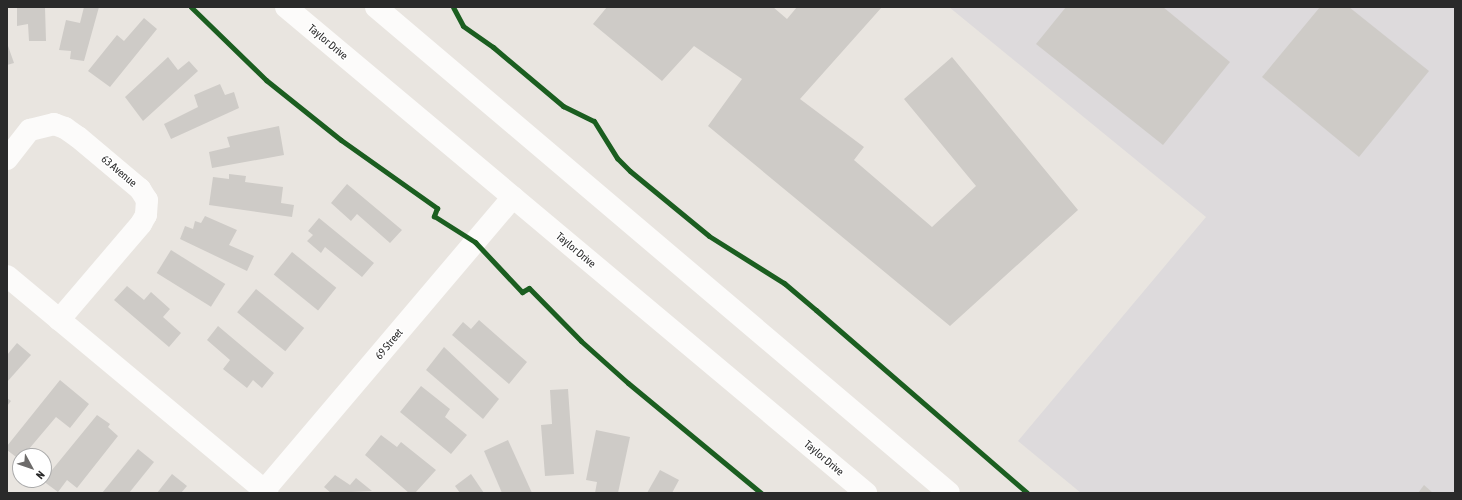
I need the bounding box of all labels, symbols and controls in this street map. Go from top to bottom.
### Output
street label: Taylor Drive [305,22,351,62]
street label: 63 Avenue [99,152,139,190]
street label: Taylor Drive [553,230,599,270]
street label: 69 Street [372,326,406,362]
street label: Taylor Drive [801,438,847,478]
north arrow [12,448,52,488]
text: N [34,469,47,481]

